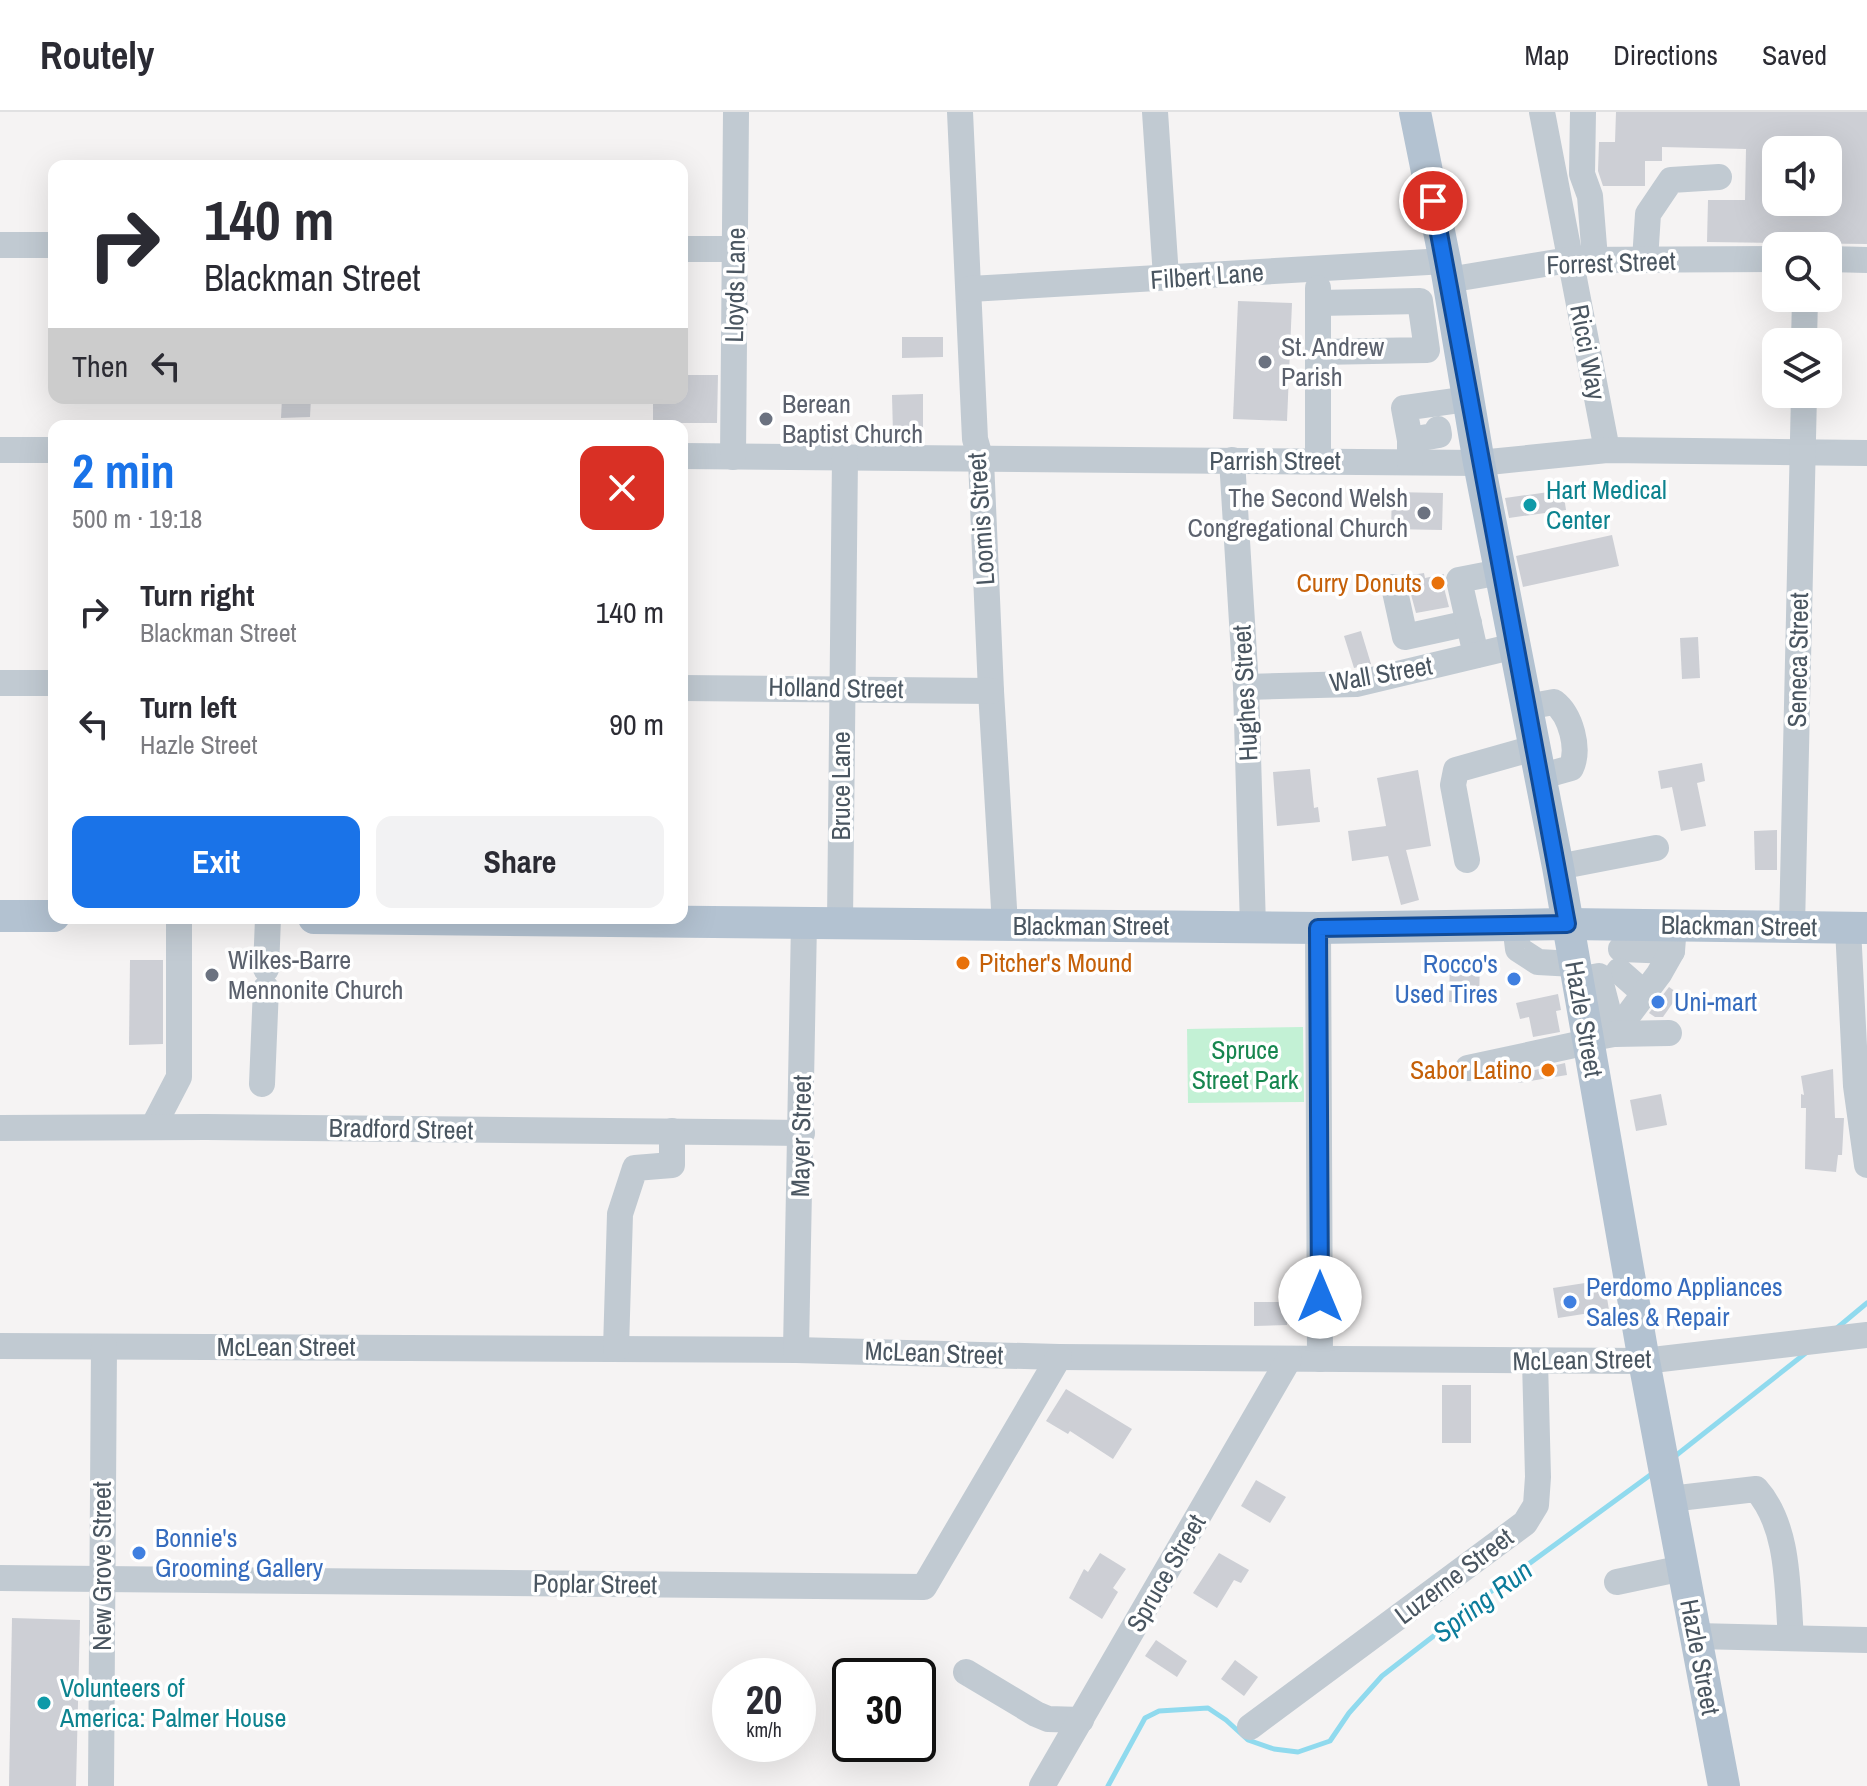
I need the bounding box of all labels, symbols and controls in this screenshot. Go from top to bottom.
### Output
text: Routely [40,30,154,81]
text: Map [1525,36,1569,74]
text: Directions [1613,36,1718,74]
text: Saved [1762,36,1827,74]
map controls [1762,136,1842,408]
button: sound [1762,136,1842,216]
pin [1399,167,1467,235]
icon: arrive [1411,179,1455,223]
text: 140 m [204,182,334,257]
icon: right [72,192,176,296]
street label: Lloyds Lane [716,227,753,343]
button: search [1762,232,1842,312]
street label: Forrest Street [1546,243,1676,282]
text: Blackman Street [204,254,421,302]
street label: Filbert Lane [1149,254,1265,297]
street label: Ricci Way [1562,301,1615,403]
button: layers [1762,328,1842,408]
place label: St. Andrew Parish [1281,329,1385,394]
icon: left [144,344,188,388]
text: Then [72,346,128,386]
marker: St. Andrew Parish [1256,353,1274,371]
place label: Berean Baptist Church [782,386,923,451]
marker: Berean Baptist Church [757,410,775,428]
text: 2 min [72,438,175,503]
street label: Parrish Street [1209,443,1341,478]
button: close [580,446,664,530]
street label: Loomis Street [958,452,1003,586]
place label: Hart Medical Center [1546,472,1667,537]
place label: The Second Welsh Congregational Church [1188,480,1408,545]
marker: Hart Medical Center [1521,496,1539,514]
text: 500 m · 19:18 [72,501,202,536]
marker: The Second Welsh Congregational Church [1415,504,1433,522]
place label: Curry Donuts [1296,565,1422,600]
marker: Curry Donuts [1429,574,1447,592]
text: Turn right [140,575,254,615]
icon: right [72,590,116,634]
text: 140 m [596,592,664,632]
street label: Seneca Street [1779,592,1816,728]
text: Blackman Street [140,615,296,650]
street label: Hughes Street [1223,624,1266,762]
street label: Wall Street [1327,647,1435,700]
street label: Holland Street [768,669,904,706]
text: Turn left [140,687,237,727]
icon: left [72,702,116,746]
text: 90 m [609,704,664,744]
text: Hazle Street [140,727,257,762]
street label: Bruce Lane [823,731,858,841]
button: Exit [72,816,360,908]
button: Share [376,816,664,908]
street label: Blackman Street [1661,907,1818,944]
street label: Blackman Street [1013,908,1169,943]
place label: Wilkes-Barre Mennonite Church [228,942,403,1007]
place label: Pitcher's Mound [979,945,1132,980]
place label: Rocco's Used Tires [1395,946,1498,1011]
marker: Pitcher's Mound [954,954,972,972]
street label: Hazle Street [1557,958,1612,1080]
marker: Wilkes-Barre Mennonite Church [203,966,221,984]
marker: Rocco's Used Tires [1505,970,1523,988]
place label: Uni-mart [1674,984,1757,1019]
marker: Uni-mart [1649,993,1667,1011]
park label: Spruce Street Park [1192,1032,1299,1097]
place label: Sabor Latino [1410,1052,1532,1087]
marker: Sabor Latino [1539,1061,1557,1079]
street label: Mayer Street [782,1075,819,1197]
street label: Bradford Street [328,1110,474,1147]
position arrow [1278,1255,1362,1339]
place label: Perdomo Appliances Sales & Repair [1586,1269,1783,1334]
marker: Perdomo Appliances Sales & Repair [1561,1293,1579,1311]
street label: McLean Street [217,1329,355,1364]
street label: McLean Street [864,1333,1004,1372]
street label: McLean Street [1512,1341,1652,1378]
street label: New Grove Street [84,1481,119,1651]
street label: Spruce Street [1118,1507,1213,1638]
street label: Luzerne Street [1387,1519,1520,1632]
place label: Bonnie's Grooming Gallery [155,1520,324,1585]
marker: Bonnie's Grooming Gallery [130,1544,148,1562]
water label: Spring Run [1424,1551,1540,1651]
street label: Poplar Street [532,1565,658,1602]
street label: Hazle Street [1672,1596,1729,1718]
speed limit sign: 30 [832,1658,936,1762]
place label: Volunteers of America: Palmer House [59,1670,286,1735]
text: 20 [746,1673,782,1726]
marker: Volunteers of America: Palmer House [35,1694,53,1712]
text: km/h [746,1716,782,1743]

